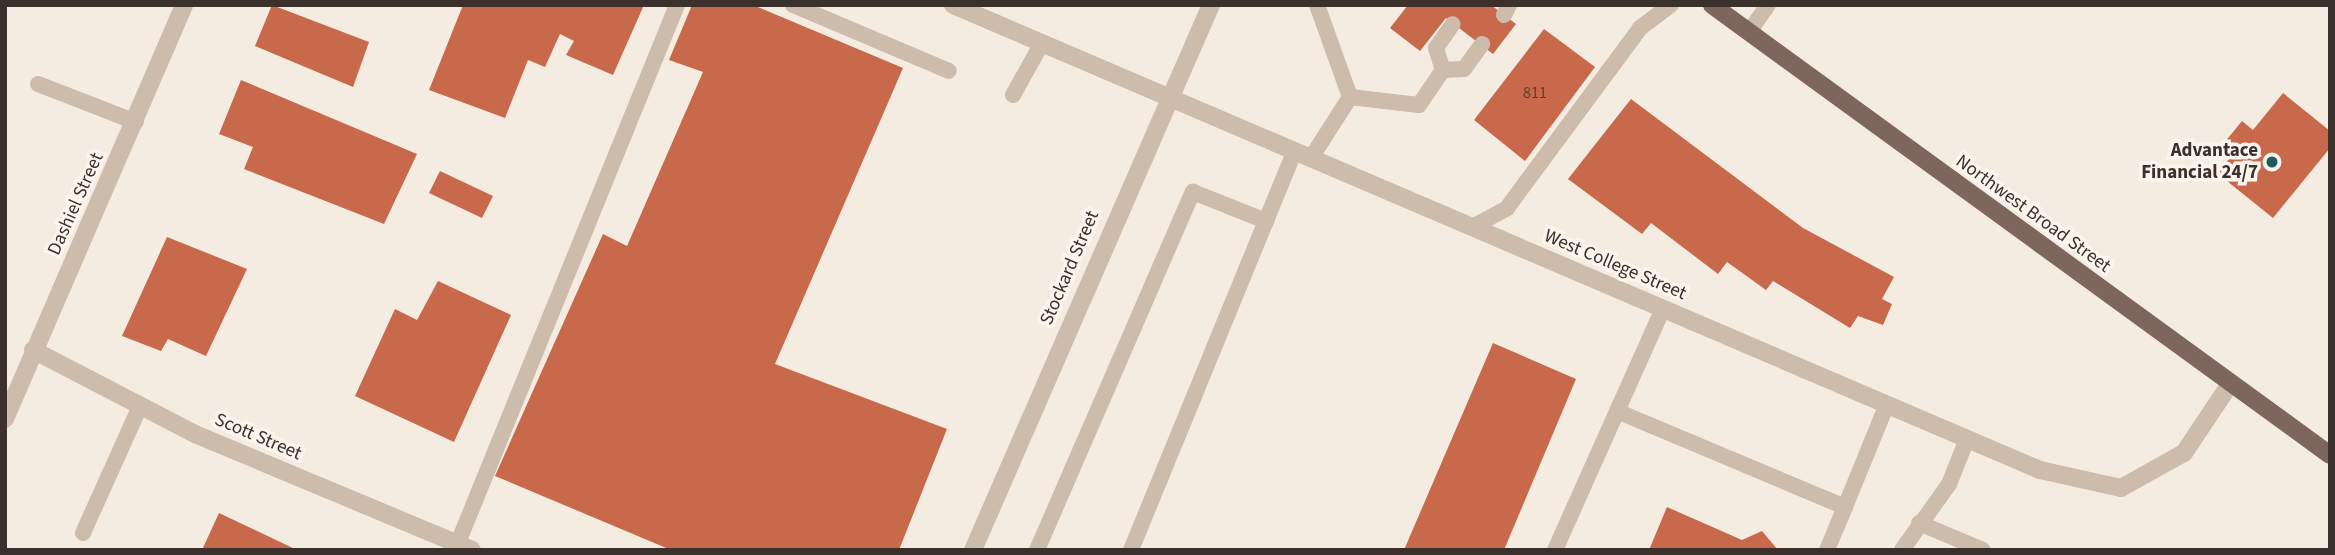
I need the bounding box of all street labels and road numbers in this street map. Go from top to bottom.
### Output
street label: Dashiel Street [43,149,109,259]
street label: Northwest Broad Street [1951,150,2115,278]
street label: Stockard Street [1036,207,1104,329]
street label: West College Street [1540,225,1690,305]
street label: Scott Street [211,408,305,466]

